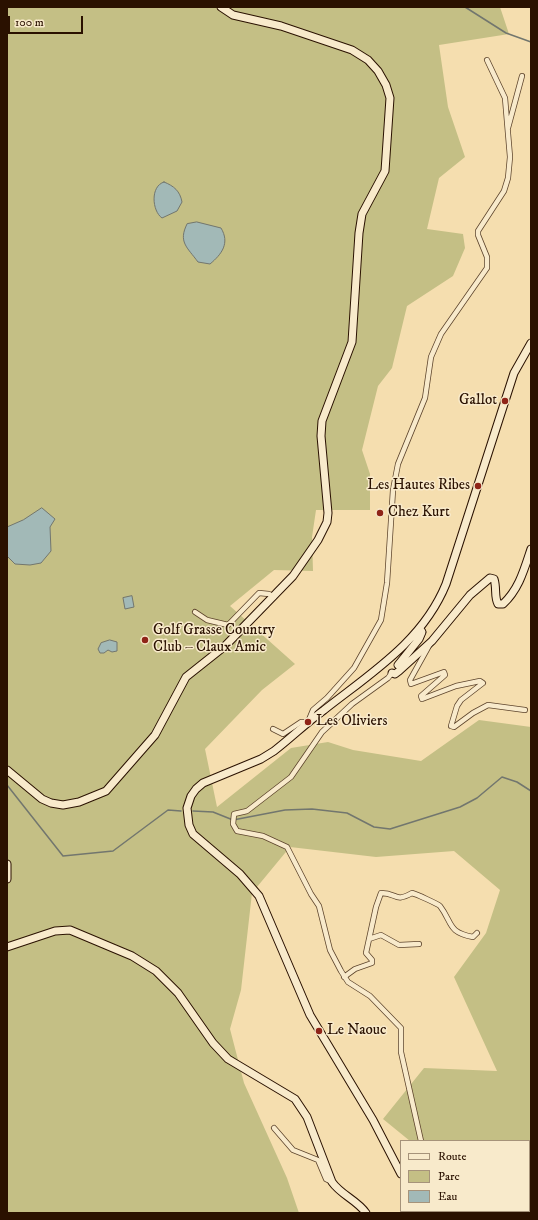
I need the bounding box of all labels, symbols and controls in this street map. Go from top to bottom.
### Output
scale bar [10,8,85,34]
text: 100 m [15,15,44,30]
place label: Gallot [459,392,497,410]
marker: Gallot [500,396,510,406]
place label: Les Hautes Ribes [367,477,470,495]
marker: Les Hautes Ribes [473,481,483,491]
place label: Chez Kurt [388,504,450,522]
marker: Chez Kurt [375,508,385,518]
place label: Golf Grasse Country Club – Claux Amic [153,622,275,657]
marker: Golf Grasse Country Club – Claux Amic [140,635,150,645]
place label: Les Oliviers [316,713,387,731]
marker: Les Oliviers [303,717,313,727]
place label: Le Naouc [327,1022,387,1040]
marker: Le Naouc [314,1026,324,1036]
legend [400,1140,530,1212]
text: Route [438,1149,466,1164]
text: Parc [438,1169,460,1184]
text: Eau [438,1189,457,1204]

